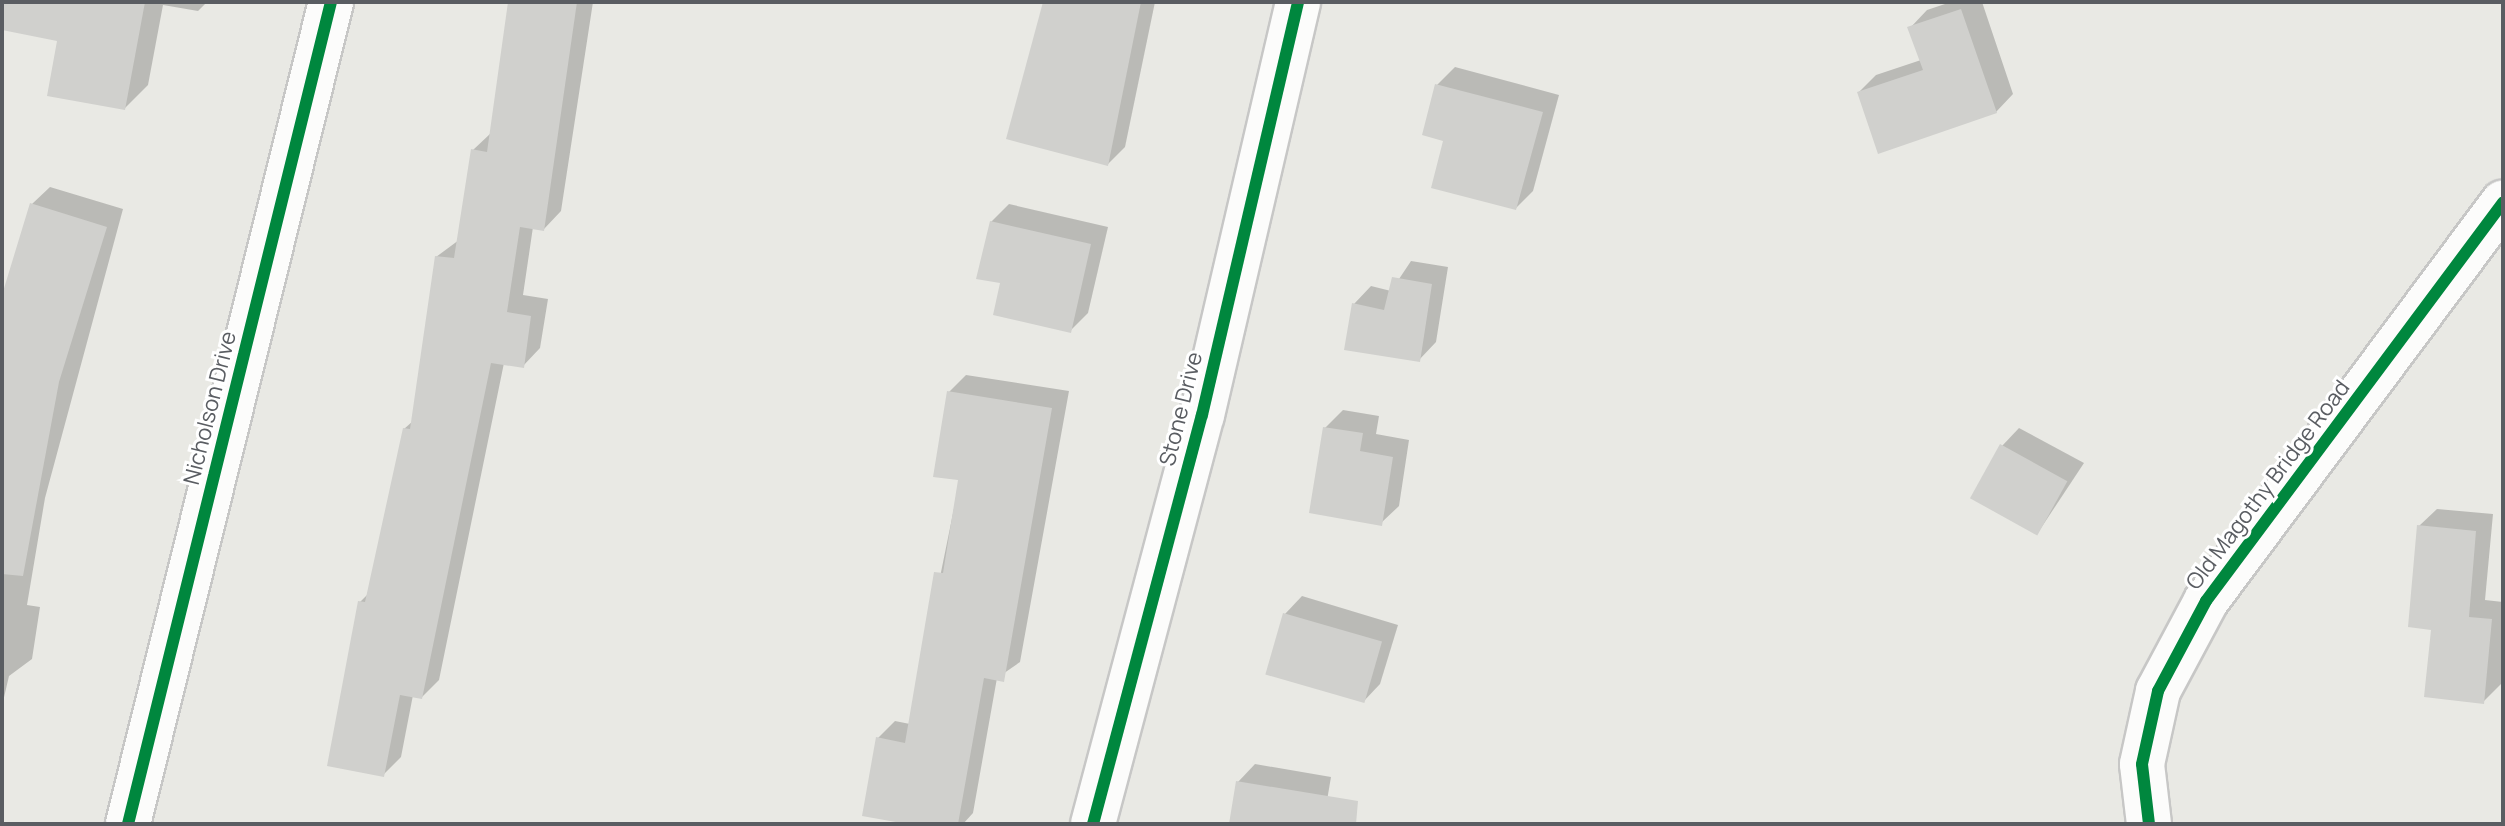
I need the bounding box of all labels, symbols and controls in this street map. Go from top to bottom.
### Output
street label: Nicholson Drive [178,329,242,487]
street label: Stone Drive [1154,349,1208,469]
street label: Old Magothy Bridge Road [2181,375,2355,595]

